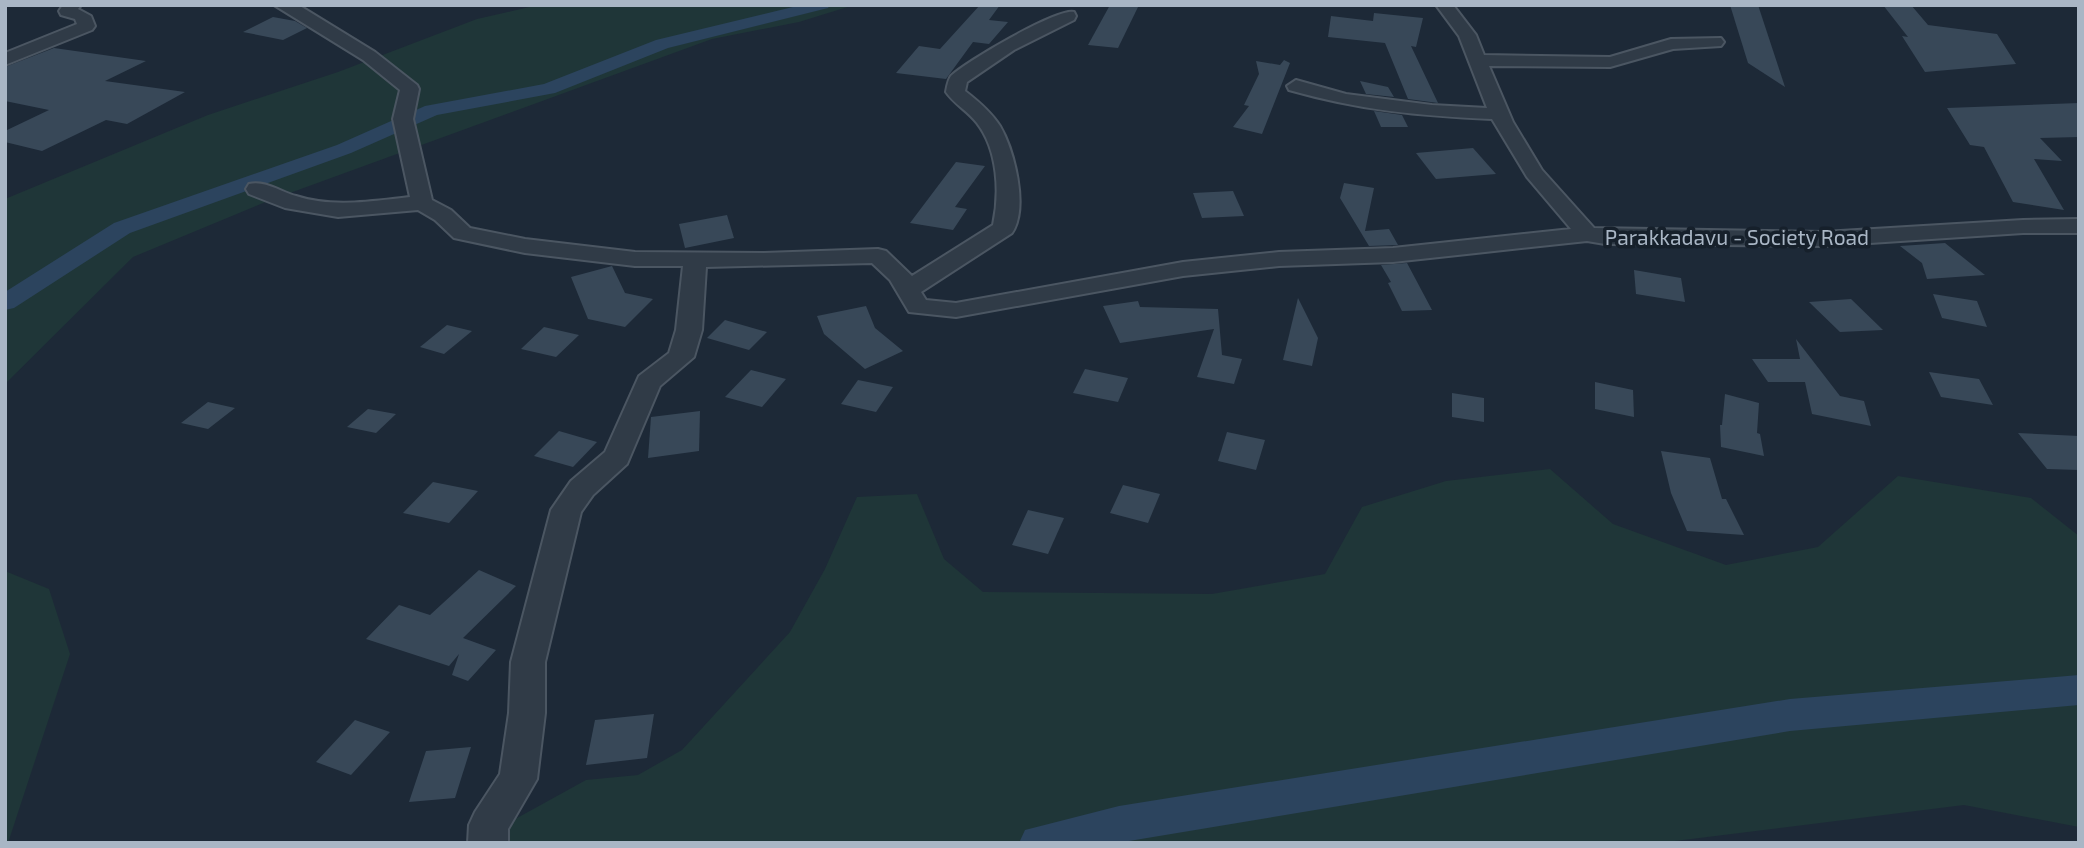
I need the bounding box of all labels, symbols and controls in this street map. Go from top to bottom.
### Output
street label: Parakkadavu - Society Road [1605,224,1869,249]

